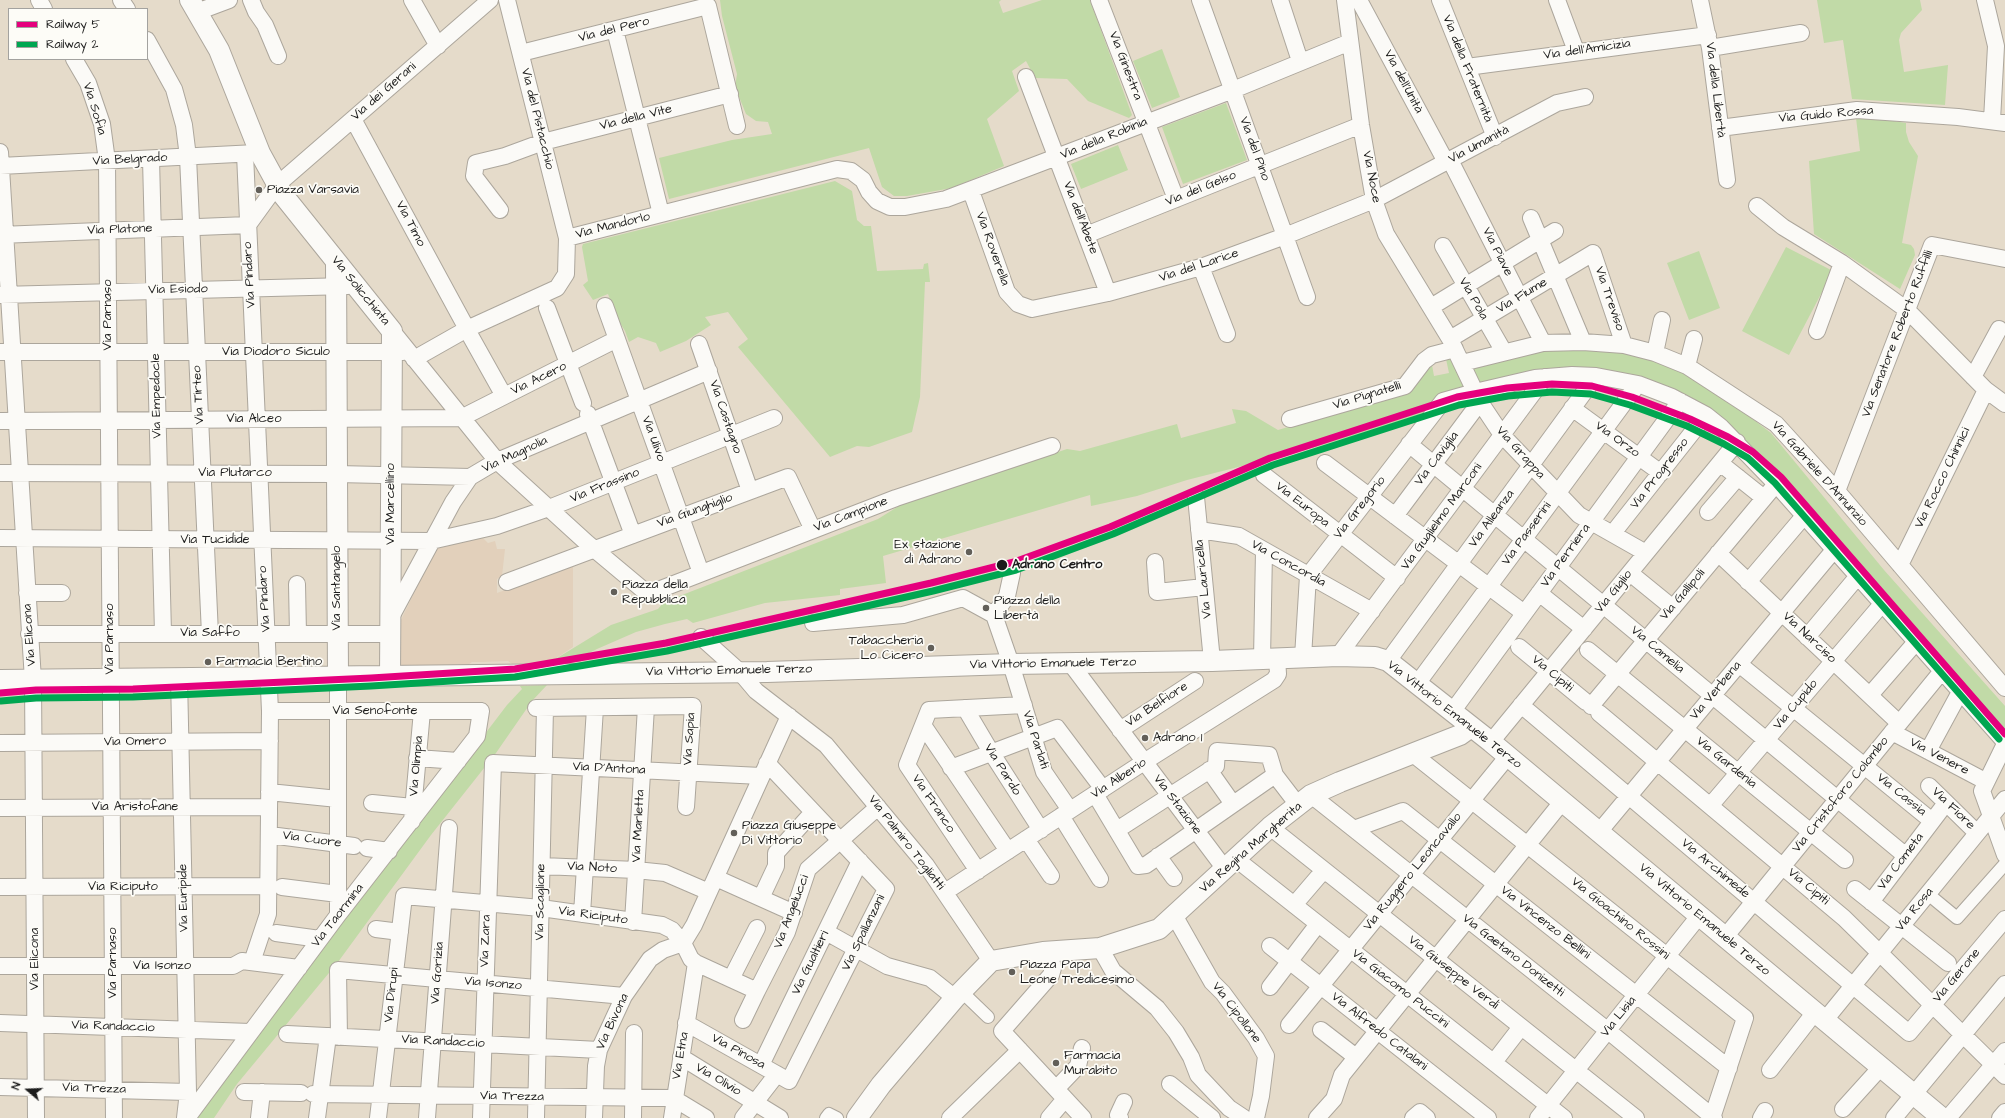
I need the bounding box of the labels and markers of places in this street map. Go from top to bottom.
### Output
place label: Piazza Varsavia [267,182,359,198]
marker: Piazza Varsavia [254,185,264,195]
place label: Ex stazione di Adrano [894,537,961,568]
marker: Ex stazione di Adrano [964,547,974,557]
place label: Adrano Centro [1012,557,1102,573]
marker: Adrano Centro [995,558,1009,572]
place label: Piazza della Repubblica [622,577,688,608]
marker: Piazza della Repubblica [609,587,619,597]
place label: Piazza della Libertà [994,593,1060,624]
marker: Piazza della Libertà [981,603,991,613]
place label: Tabaccheria Lo Cicero [849,633,923,664]
marker: Tabaccheria Lo Cicero [926,643,936,653]
place label: Farmacia Bertino [216,654,322,670]
marker: Farmacia Bertino [203,657,213,667]
place label: Adrano 1 [1153,730,1202,746]
marker: Adrano 1 [1140,733,1150,743]
place label: Piazza Giuseppe Di Vittorio [742,818,836,849]
marker: Piazza Giuseppe Di Vittorio [729,828,739,838]
place label: Piazza Papa Leone Tredicesimo [1020,957,1134,988]
marker: Piazza Papa Leone Tredicesimo [1007,967,1017,977]
place label: Farmacia Murabito [1064,1048,1120,1079]
marker: Farmacia Murabito [1051,1058,1061,1068]

